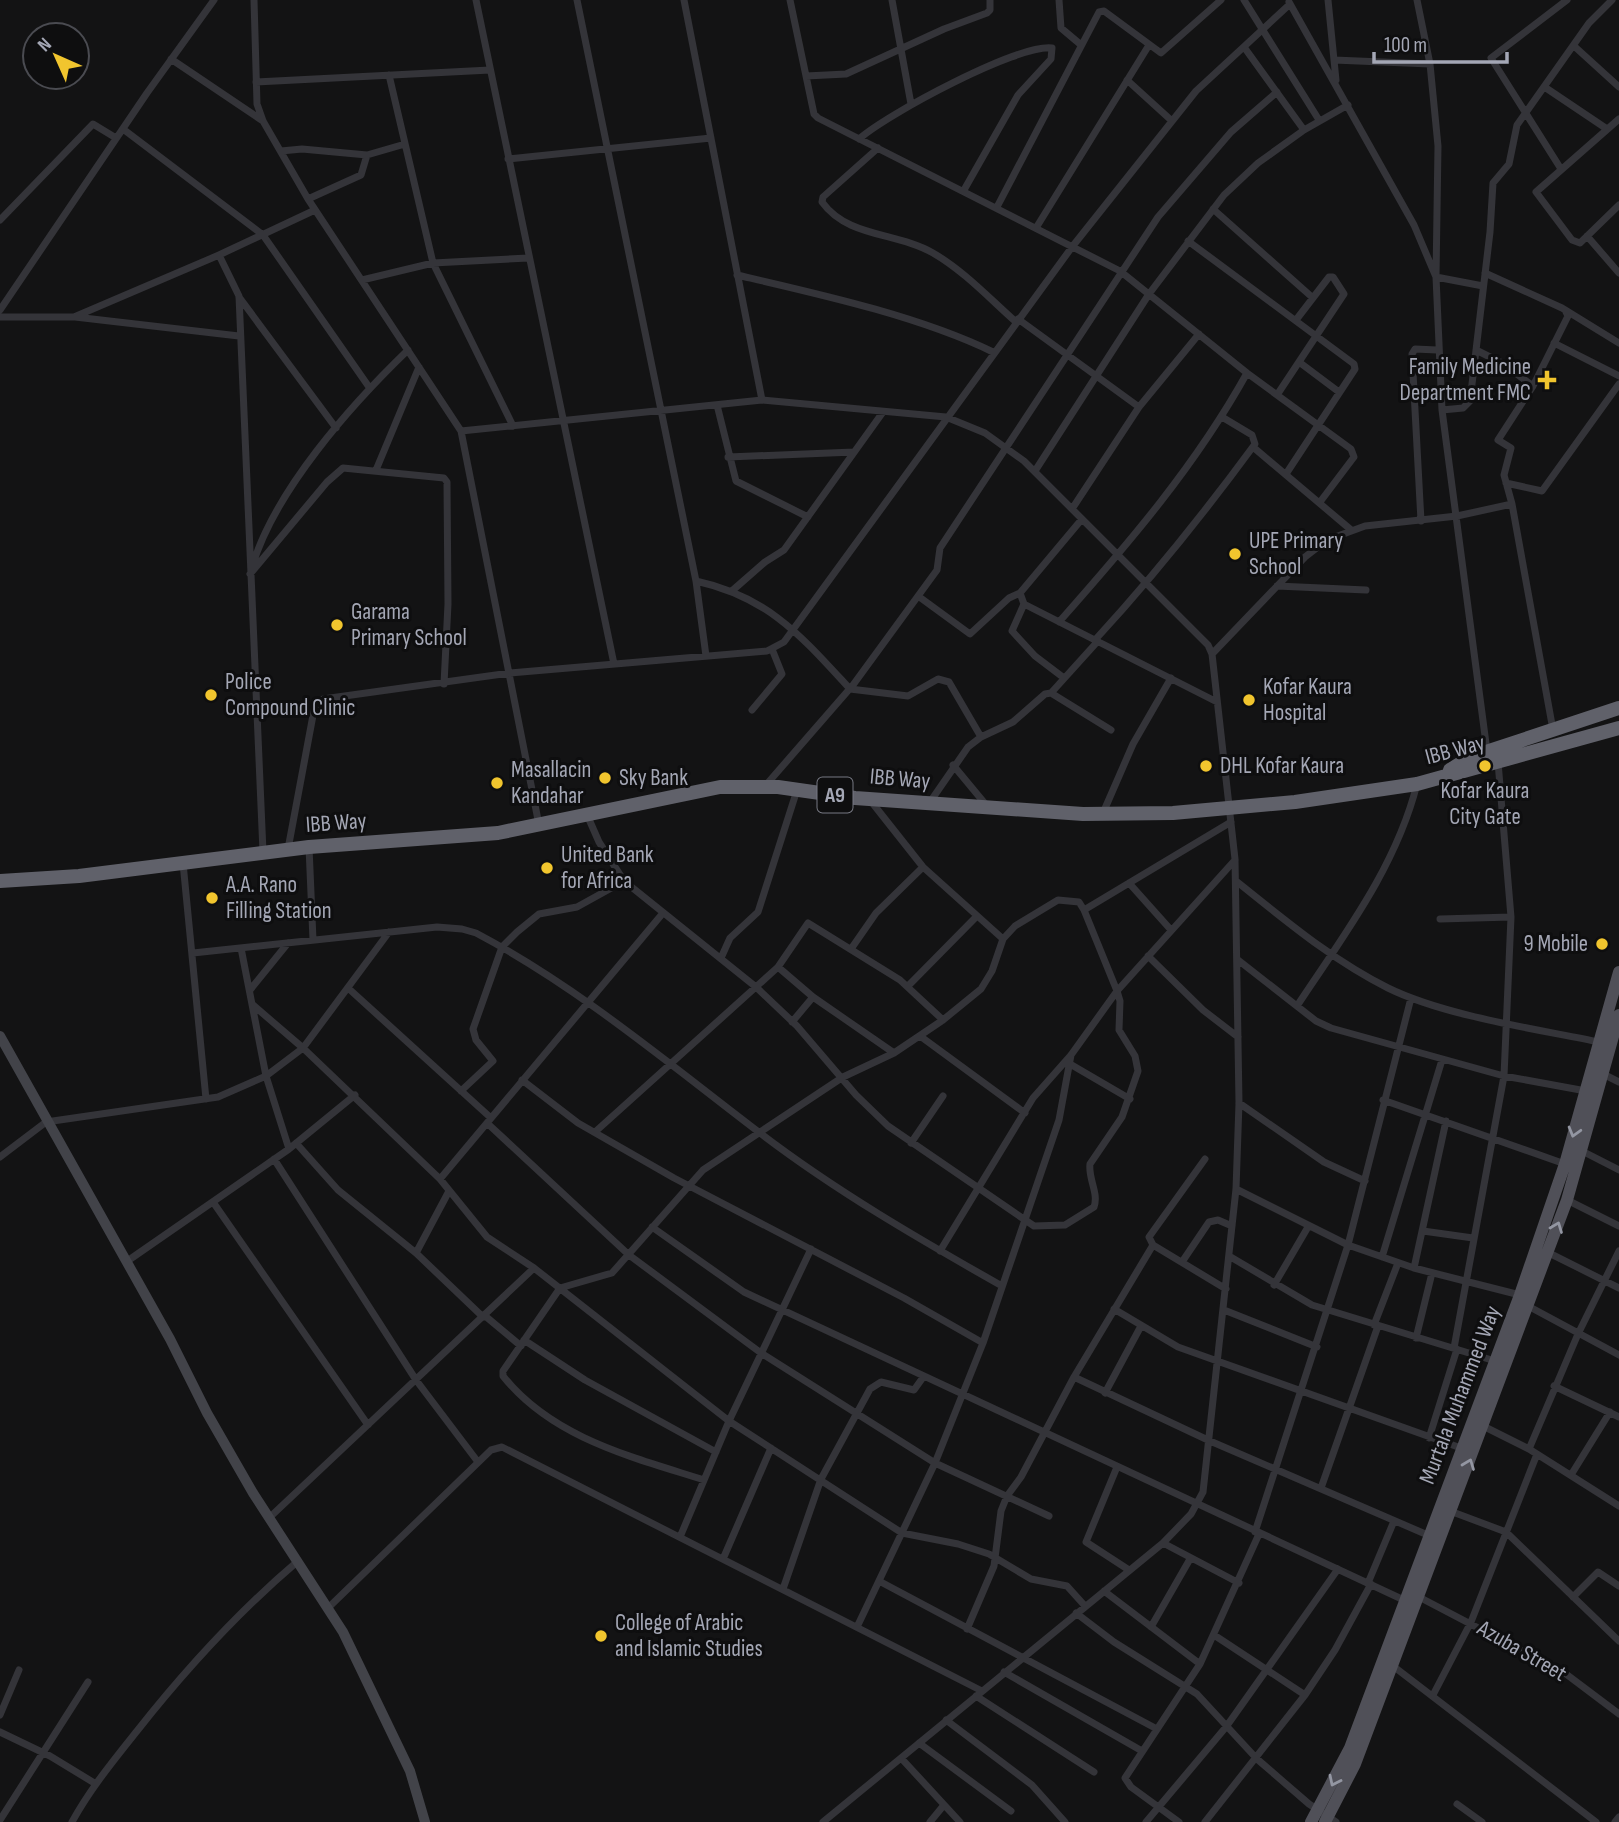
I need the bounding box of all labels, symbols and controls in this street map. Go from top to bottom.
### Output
north arrow [21,21,91,91]
scale bar [1374,21,1507,65]
text: N [33,33,57,57]
text: 100 m [1384,33,1427,58]
place label: Family Medicine Department FMC [1400,353,1531,407]
marker: Family Medicine Department FMC [1537,370,1557,390]
place label: UPE Primary School [1249,527,1343,581]
marker: UPE Primary School [1227,546,1243,562]
place label: Garama Primary School [351,598,467,652]
marker: Garama Primary School [329,617,345,633]
place label: Police Compound Clinic [225,668,356,722]
place label: Kofar Kaura Hospital [1263,673,1352,727]
marker: Police Compound Clinic [203,687,219,703]
marker: Kofar Kaura Hospital [1241,692,1257,708]
street label: IBB Way [1422,729,1488,771]
place label: DHL Kofar Kaura [1220,752,1344,780]
place label: Masallacin Kandahar [511,756,591,810]
marker: DHL Kofar Kaura [1198,758,1214,774]
marker: Kofar Kaura City Gate [1477,758,1493,774]
street label: IBB Way [869,762,932,796]
place label: Sky Bank [619,764,688,792]
marker: Sky Bank [597,770,613,786]
marker: Masallacin Kandahar [489,775,505,791]
place label: Kofar Kaura City Gate [1441,777,1529,831]
road number: A9 [818,778,852,812]
street label: IBB Way [305,807,367,839]
place label: United Bank for Africa [561,841,654,895]
marker: United Bank for Africa [539,860,555,876]
place label: A.A. Rano Filling Station [225,871,332,925]
marker: A.A. Rano Filling Station [204,890,220,906]
place label: 9 Mobile [1524,930,1588,958]
marker: 9 Mobile [1594,936,1610,952]
one-way arrow [1568,1126,1583,1138]
one-way arrow [1548,1222,1562,1234]
street label: Murtala Muhammed Way [1413,1302,1507,1488]
one-way arrow [1460,1458,1474,1470]
place label: College of Arabic and Islamic Studies [615,1609,763,1663]
street label: Azuba Street [1471,1614,1572,1688]
marker: College of Arabic and Islamic Studies [593,1628,609,1644]
one-way arrow [1328,1774,1342,1786]

